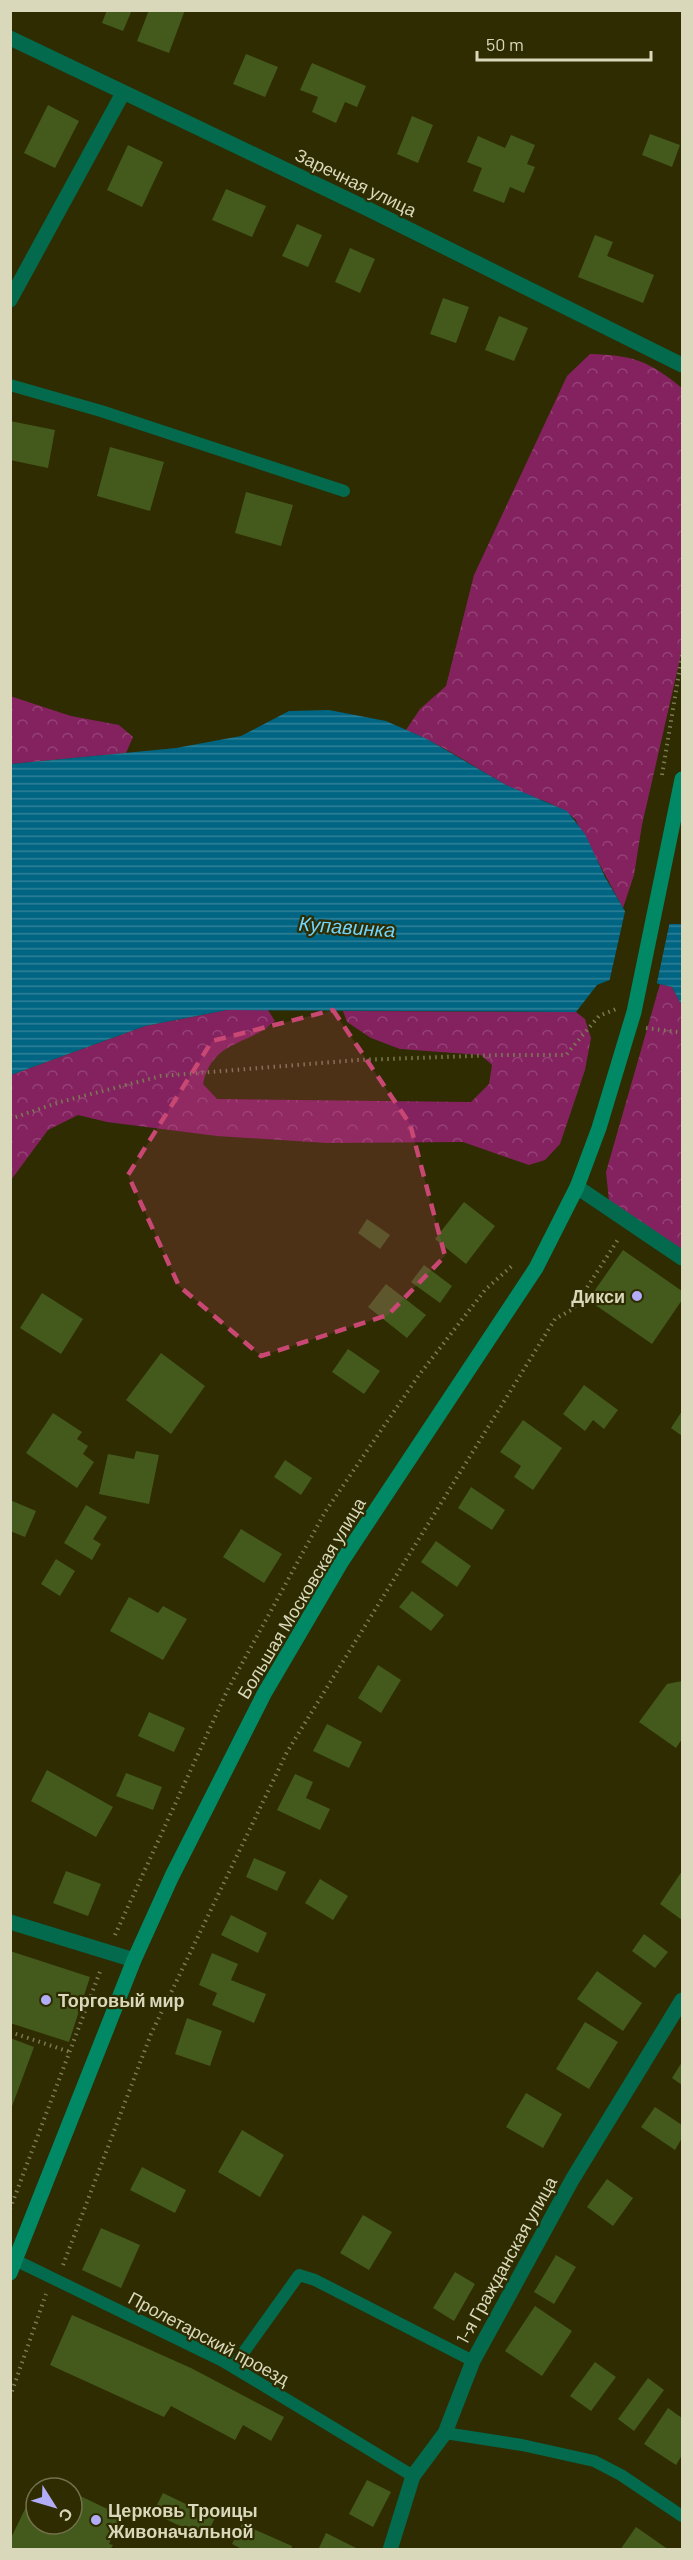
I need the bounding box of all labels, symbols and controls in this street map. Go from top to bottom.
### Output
scale bar [477,24,651,62]
text: 50 m [486,33,524,55]
street label: Заречная улица [292,143,421,221]
water label: Купавинка [298,911,396,941]
place label: Дикси [571,1285,625,1307]
marker: Дикси [630,1289,644,1303]
street label: Большая Московская улица [232,1493,370,1703]
place label: Торговый мир [58,1989,185,2011]
marker: Торговый мир [39,1993,53,2007]
street label: 1-я Гражданская улица [451,2172,562,2348]
street label: Пролетарский проезд [125,2286,294,2390]
north arrow [24,2476,84,2536]
place label: Церковь Троицы Живоначальной [107,2499,258,2542]
text: С [55,2505,77,2526]
marker: Церковь Троицы Живоначальной [89,2513,103,2527]

